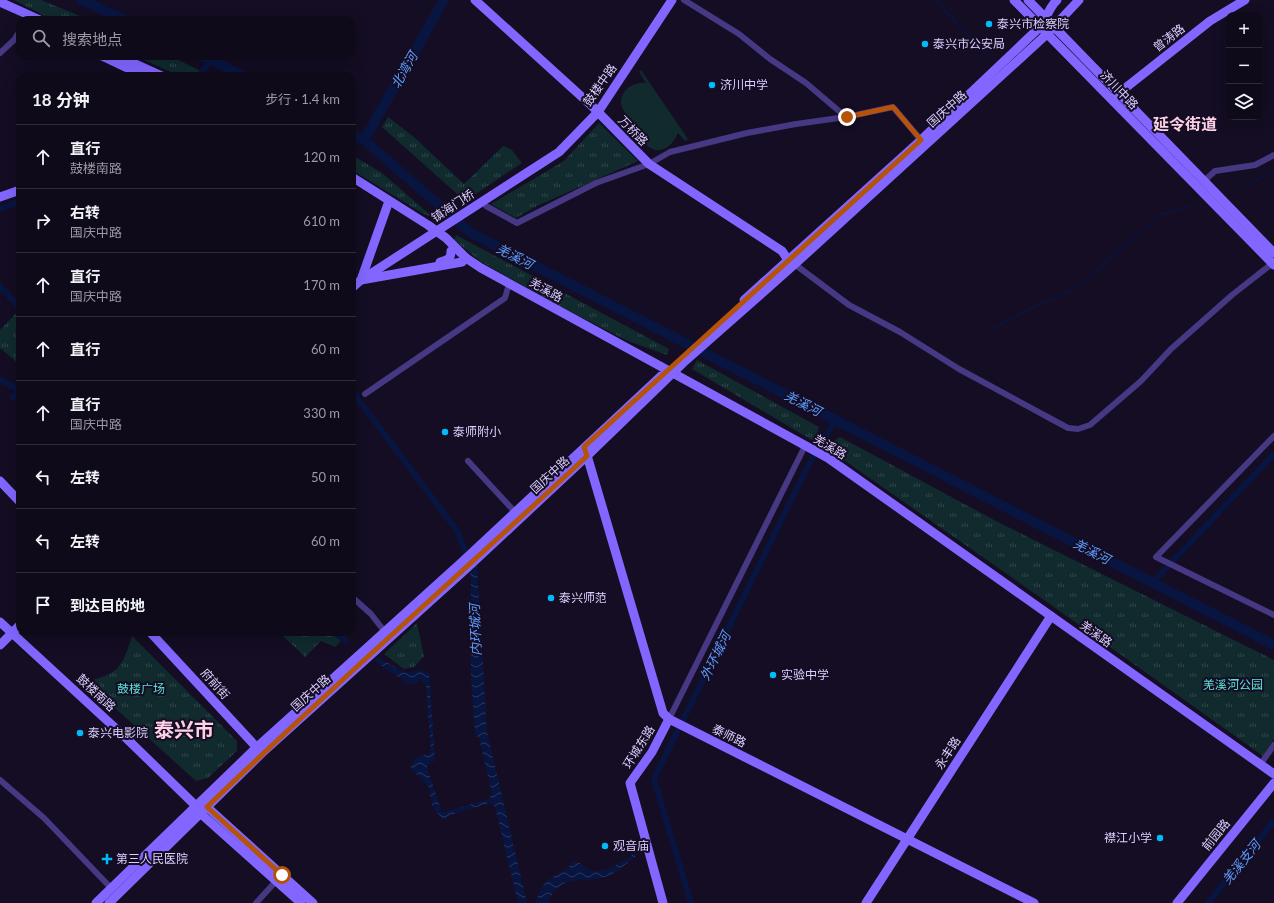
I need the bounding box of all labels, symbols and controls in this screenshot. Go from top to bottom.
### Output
map controls [1226,12,1262,120]
button: + [1226,12,1262,48]
search box [16,16,356,60]
place label: 泰兴市检察院 [997,16,1069,31]
marker: 泰兴市检察院 [984,19,994,29]
street label: 曾涛路 [1150,21,1187,55]
icon: search [30,27,52,49]
text: 搜索地点 [62,30,122,48]
place label: 泰兴市公安局 [933,36,1005,51]
marker: 泰兴市公安局 [920,39,930,49]
water label: 北湾河 [387,47,422,91]
button: − [1226,48,1262,84]
street label: 鼓楼中路 [580,61,620,109]
street label: 济川中路 [1097,67,1141,112]
place label: 济川中学 [720,77,768,92]
marker: 济川中学 [707,80,717,90]
button: layers [1226,84,1262,120]
street label: 国庆中路 [924,87,970,130]
text: 18 分钟 [32,89,90,110]
text: 步行 · 1.4 km [265,91,340,107]
route end [838,108,856,126]
street label: 万桥路 [615,112,651,149]
district label: 延令街道 [1153,114,1217,133]
text: 直行 [70,139,100,157]
icon: ahead [32,146,54,168]
text: 120 m [303,149,340,165]
text: 鼓楼南路 [70,160,122,176]
street label: 镇海门桥 [429,186,477,225]
text: 右转 [70,203,100,221]
icon: right [32,210,54,232]
text: 610 m [303,213,340,229]
text: 国庆中路 [70,224,122,240]
water label: 羌溪河 [494,240,539,273]
text: 直行 [70,267,100,285]
icon: ahead [32,274,54,296]
street label: 羌溪路 [527,274,566,305]
text: 170 m [303,277,340,293]
text: 国庆中路 [70,288,122,304]
icon: ahead [32,338,54,360]
text: 直行 [70,340,100,358]
text: 60 m [311,341,340,357]
water label: 羌溪河 [782,387,827,420]
text: 直行 [70,395,100,413]
icon: ahead [32,402,54,424]
text: 330 m [303,405,340,421]
text: 国庆中路 [70,416,122,432]
place label: 泰师附小 [453,424,501,439]
marker: 泰师附小 [440,427,450,437]
street label: 羌溪路 [811,431,850,462]
street label: 国庆中路 [527,453,572,496]
icon: left [32,466,54,488]
text: 左转 [70,468,100,486]
text: 50 m [311,469,340,485]
icon: left [32,530,54,552]
text: 左转 [70,532,100,550]
text: 60 m [311,533,340,549]
water label: 羌溪河 [1071,535,1116,568]
place label: 泰兴师范 [559,590,607,605]
marker: 泰兴师范 [546,593,556,603]
icon: arrive [32,594,54,616]
text: 到达目的地 [70,596,145,614]
water label: 内环城河 [466,601,484,656]
street label: 羌溪路 [1077,617,1115,650]
water label: 外环城河 [696,626,735,683]
street label: 府前街 [198,665,233,702]
place label: 实验中学 [781,667,829,682]
marker: 实验中学 [768,670,778,680]
street label: 鼓楼南路 [74,671,119,714]
street label: 国庆中路 [288,671,334,714]
park label: 羌溪河公园 [1203,677,1263,692]
park label: 鼓楼广场 [117,681,165,696]
district label: 泰兴市 [154,717,214,741]
street label: 泰师路 [710,721,749,750]
street label: 环城东路 [619,722,658,771]
place label: 泰兴电影院 [88,725,148,740]
marker: 泰兴电影院 [75,728,85,738]
street label: 永丰路 [931,734,964,772]
street label: 前园路 [1198,816,1233,853]
place label: 襟江小学 [1104,830,1152,845]
marker: 襟江小学 [1155,833,1165,843]
water label: 羌溪支河 [1218,834,1265,887]
place label: 观音庙 [613,838,649,853]
marker: 观音庙 [600,841,610,851]
place label: 第三人民医院 [116,851,188,866]
marker: 第三人民医院 [101,853,113,865]
route start [273,866,291,884]

